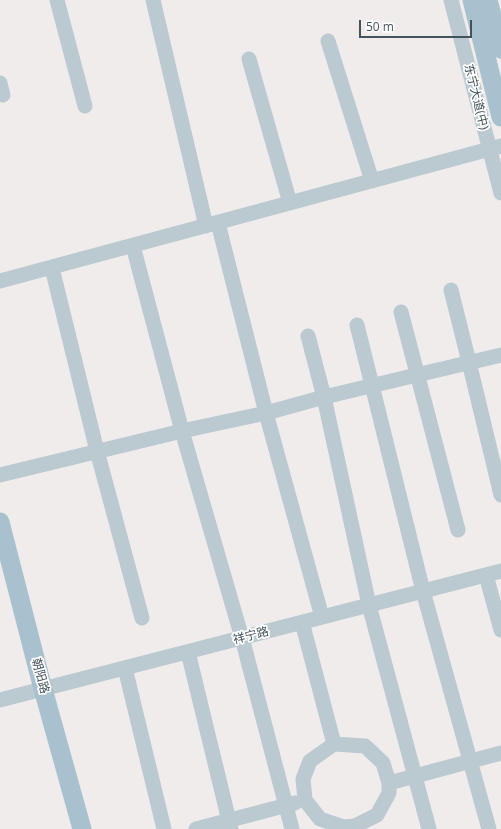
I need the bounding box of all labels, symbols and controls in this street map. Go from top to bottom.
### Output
scale bar [361,12,474,38]
text: 50 m [366,18,394,35]
street label: 东宁大道(中) [461,63,491,131]
street label: 祥宁路 [232,625,270,647]
street label: 朝阳路 [28,657,52,695]

